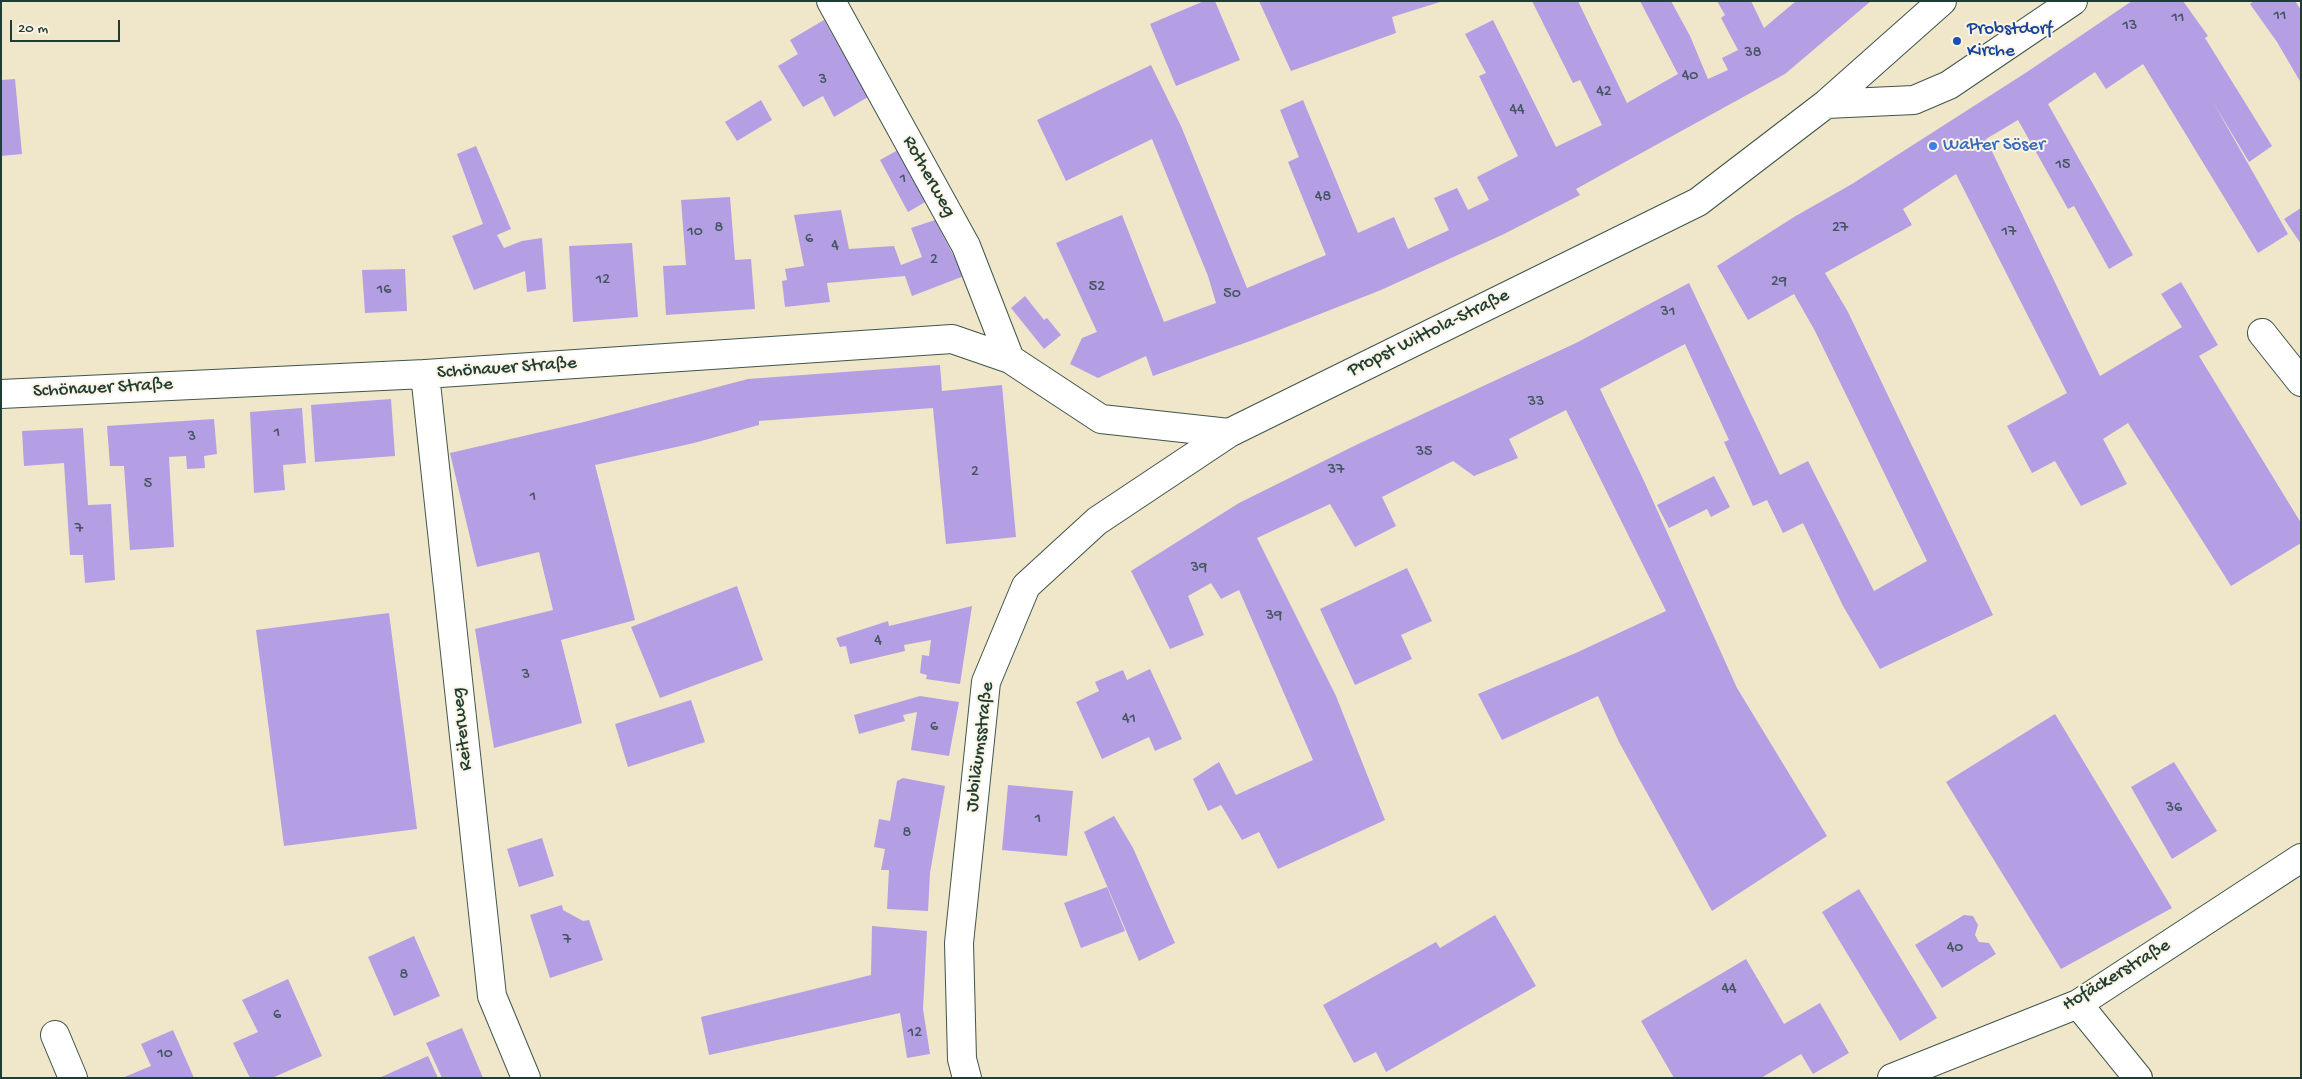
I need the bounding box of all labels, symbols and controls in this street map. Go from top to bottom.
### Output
house number: 11 [2274,7,2286,27]
house number: 11 [2172,9,2184,29]
scale bar [12,10,122,42]
house number: 13 [2123,17,2137,37]
place label: Probstdorf Kirche [1967,19,2052,63]
text: 20 m [18,20,48,38]
marker: Probstdorf Kirche [1951,35,1963,47]
house number: 38 [1744,44,1762,64]
house number: 40 [1682,67,1698,87]
house number: 3 [819,71,827,91]
house number: 42 [1596,83,1612,103]
house number: 44 [1509,101,1525,121]
street label: Rotherweg [896,132,960,222]
place label: Walter Söser [1943,135,2045,157]
marker: Walter Söser [1927,140,1939,152]
house number: 15 [2056,156,2070,176]
house number: 1 [900,170,906,190]
house number: 48 [1315,188,1331,208]
house number: 8 [715,219,723,239]
house number: 27 [1832,219,1848,239]
house number: 10 [687,223,703,243]
house number: 17 [2002,223,2016,243]
house number: 6 [805,230,813,250]
house number: 4 [831,237,839,257]
house number: 2 [930,251,938,271]
house number: 12 [596,271,610,291]
house number: 29 [1771,273,1787,293]
house number: 52 [1089,278,1105,298]
house number: 16 [377,281,391,301]
house number: 50 [1223,285,1241,305]
street label: Propst Wittola-Straße [1344,285,1514,383]
house number: 31 [1661,303,1675,323]
street label: Schönauer Straße [436,353,578,385]
street label: Schönauer Straße [32,374,174,404]
house number: 33 [1528,393,1544,413]
house number: 1 [274,424,280,444]
house number: 3 [188,428,196,448]
house number: 35 [1416,443,1432,463]
house number: 37 [1328,461,1344,481]
house number: 2 [971,463,979,483]
house number: 5 [144,475,152,495]
house number: 1 [530,488,536,508]
house number: 7 [75,520,83,540]
house number: 39 [1191,559,1207,579]
house number: 39 [1266,607,1282,627]
house number: 4 [874,632,882,652]
house number: 3 [522,666,530,686]
street label: Jubiläumsstraße [962,681,1000,813]
street label: Reiterweg [447,686,479,772]
house number: 41 [1122,710,1136,730]
house number: 6 [930,718,938,738]
house number: 36 [2166,799,2182,819]
house number: 1 [1035,810,1041,830]
house number: 8 [903,824,911,844]
house number: 7 [563,931,571,951]
street label: Hofäckerstraße [2059,935,2175,1017]
house number: 40 [1947,939,1963,959]
house number: 8 [400,966,408,986]
house number: 44 [1721,980,1737,1000]
house number: 6 [273,1006,281,1026]
house number: 12 [908,1024,922,1044]
house number: 10 [157,1045,173,1065]

